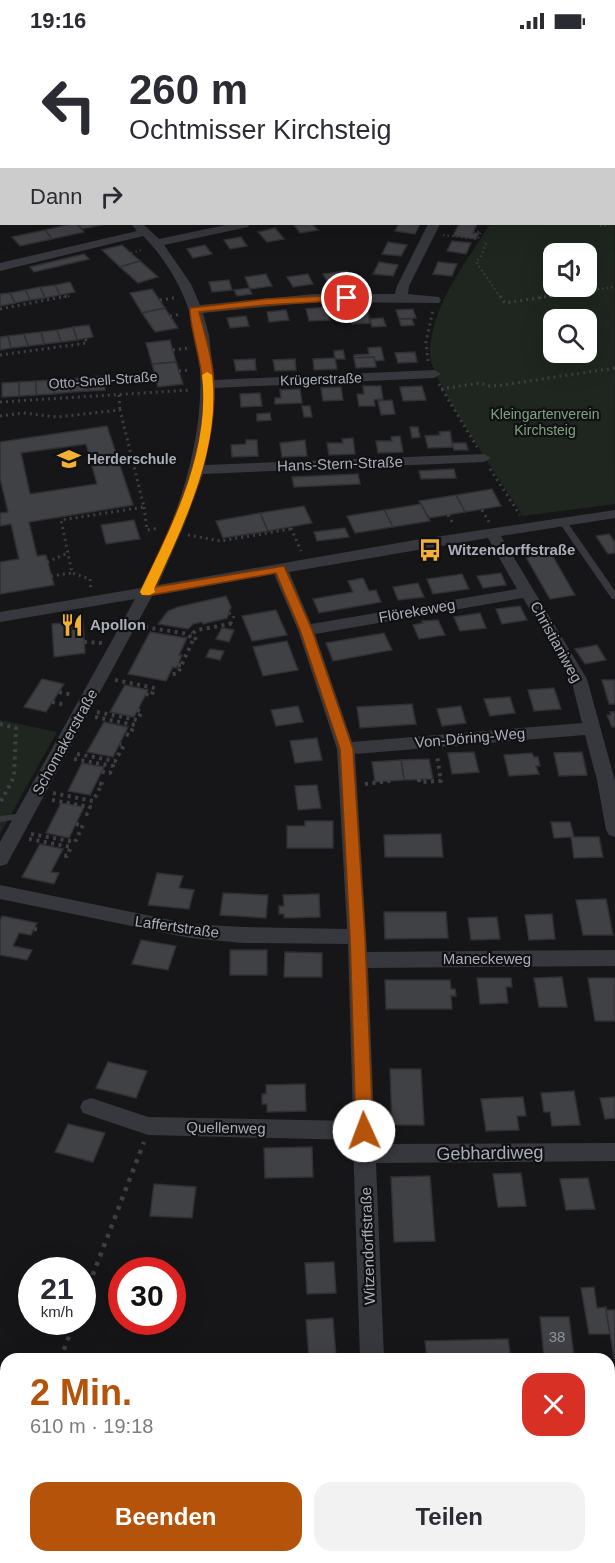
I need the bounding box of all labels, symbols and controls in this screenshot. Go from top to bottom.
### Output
text: 19:16 [30,8,86,33]
icon: left [30,66,108,144]
text: 260 m [129,66,248,113]
text: Ochtmisser Kirchsteig [129,115,392,145]
icon: right [95,180,128,213]
text: Dann [30,184,83,209]
map controls [543,243,597,363]
button: sound [543,243,597,297]
pin [321,272,372,323]
icon: arrive [330,281,363,314]
button: search [543,309,597,363]
street label: Otto-Snell-Straße [48,368,158,392]
street label: Krügerstraße [280,370,362,388]
park label: Kleingartenverein Kirchsteig [491,406,599,438]
school or university icon: Herderschule [56,446,82,472]
place label: Herderschule [87,451,177,467]
street label: Hans-Stern-Straße [277,453,403,474]
bus stop icon: Witzendorffstraße [417,537,443,563]
place label: Witzendorffstraße [448,541,575,558]
street label: Flörekeweg [377,595,457,626]
street label: Christianiweg [527,598,586,685]
restaurant icon: Apollon [59,612,85,638]
place label: Apollon [90,616,146,633]
street label: Schomakerstraße [28,686,101,798]
street label: Von-Döring-Weg [414,724,526,751]
street label: Laffertstraße [134,912,220,941]
street label: Maneckeweg [443,950,531,967]
position arrow [332,1099,396,1163]
street label: Quellenweg [186,1118,266,1137]
street label: Gebhardiweg [436,1142,544,1164]
street label: Witzendorffstraße [357,1187,378,1305]
speed limit sign: 30 [108,1257,186,1335]
text: 21 [40,1272,74,1305]
text: km/h [41,1303,73,1320]
house number: 38 [549,1328,565,1345]
text: 2 Min. [30,1372,132,1413]
button: close [522,1373,585,1436]
text: 610 m · 19:18 [30,1415,153,1437]
button: Beenden [30,1482,302,1551]
button: Teilen [314,1482,585,1551]

